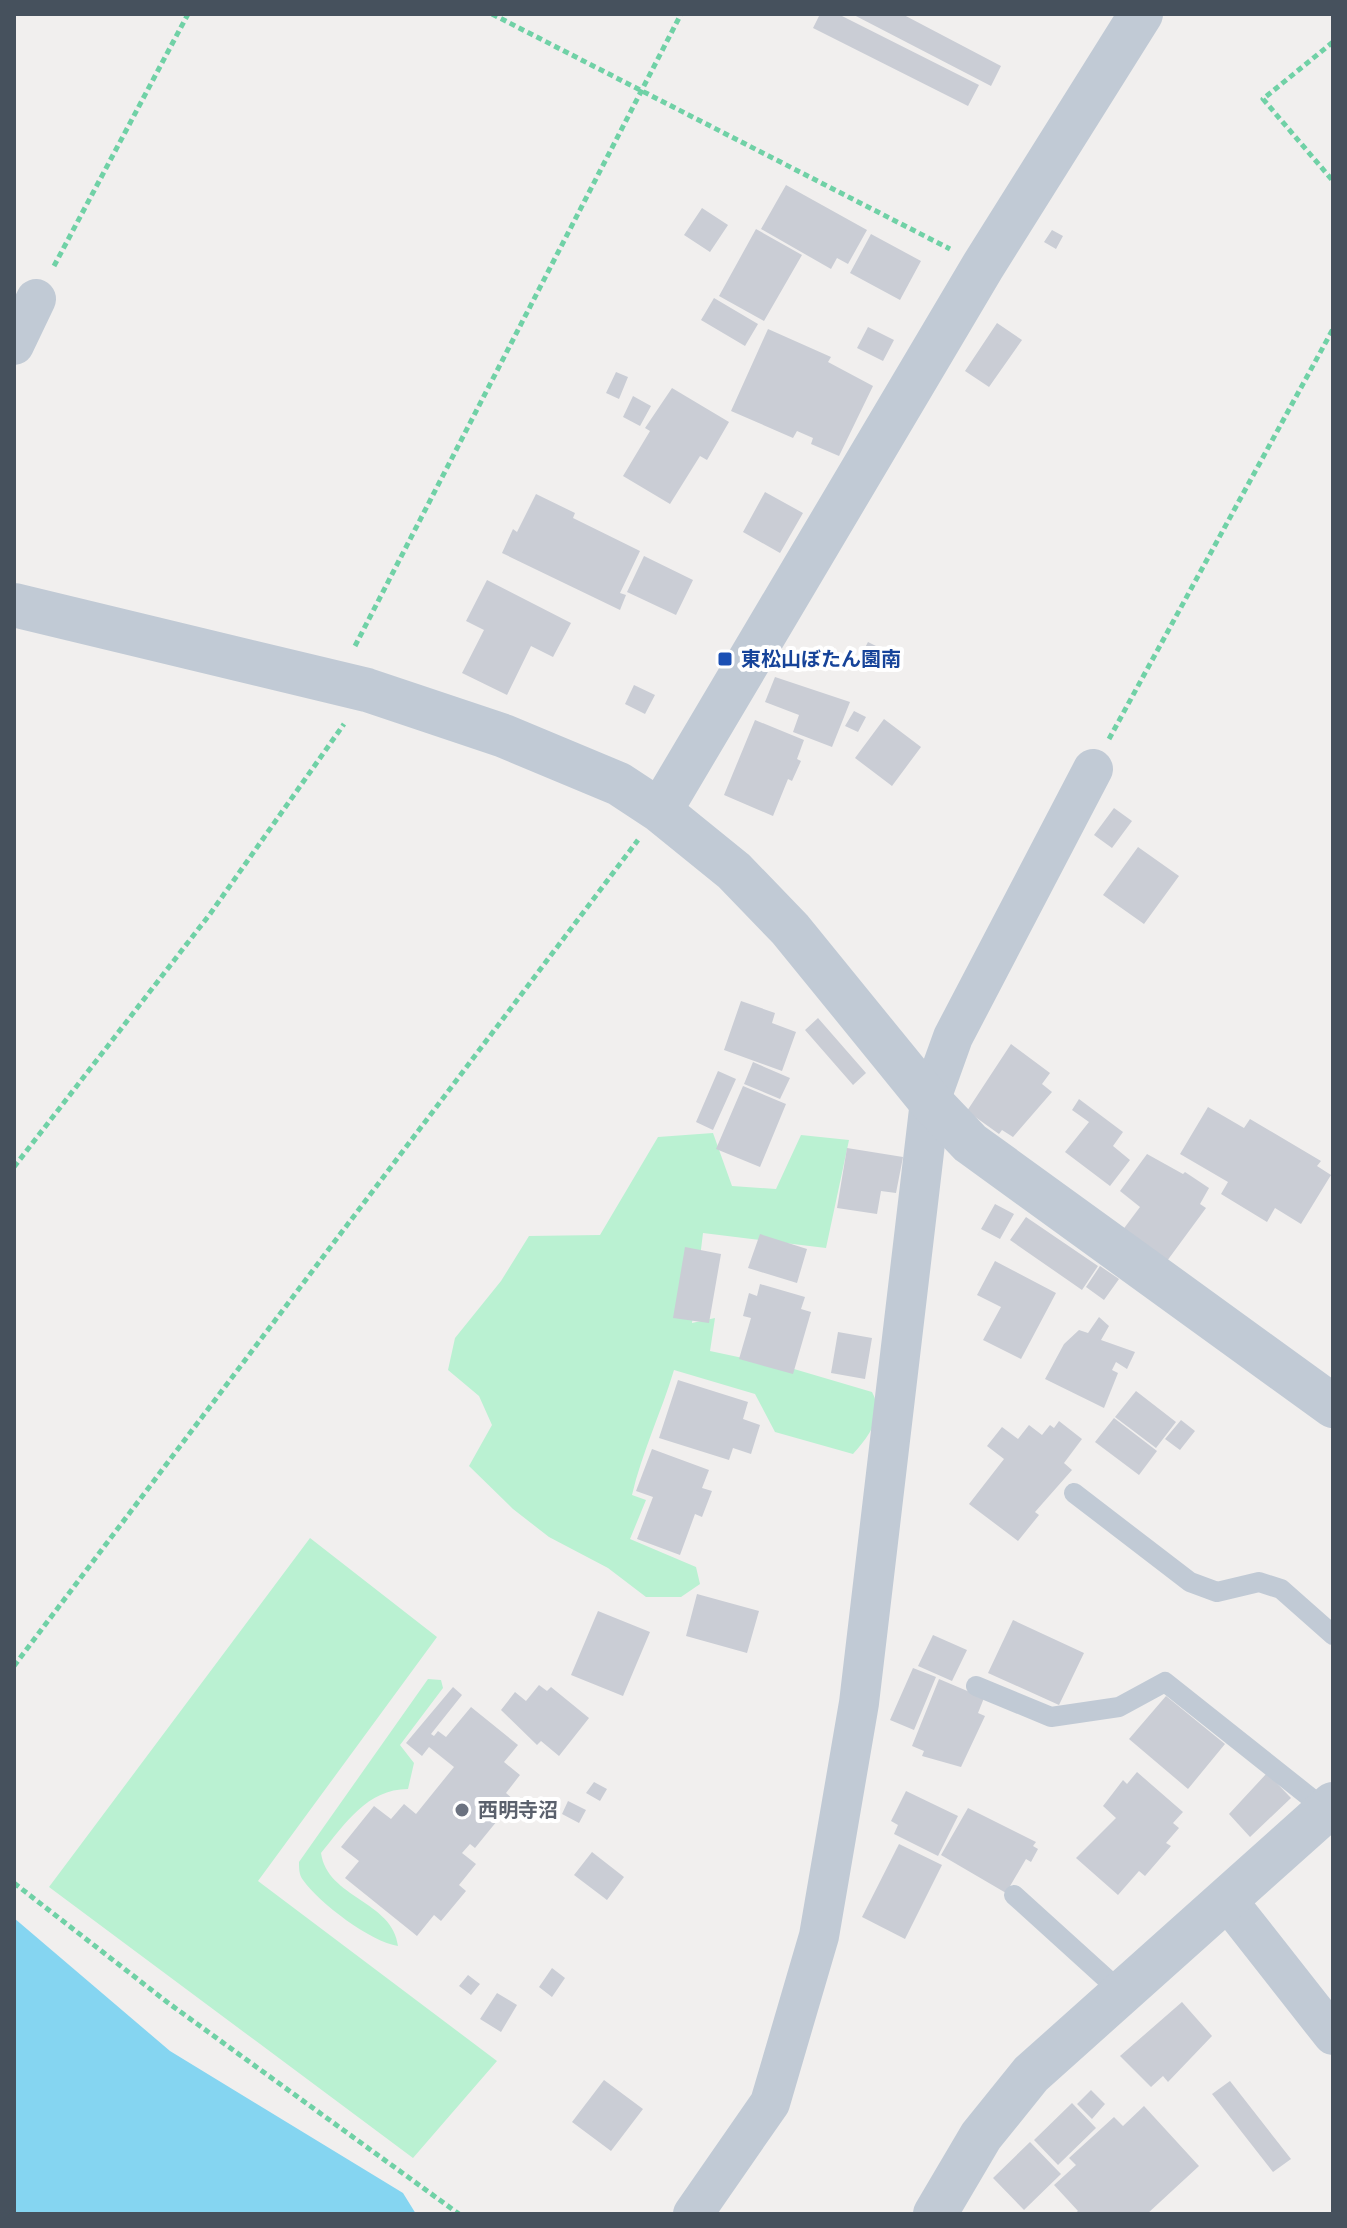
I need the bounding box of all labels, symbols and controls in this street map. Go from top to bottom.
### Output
place label: 東松山ぼたん園南 [741,647,901,670]
marker: 東松山ぼたん園南 [716,650,734,668]
place label: 西明寺沼 [478,1798,558,1821]
marker: 西明寺沼 [453,1801,471,1819]

